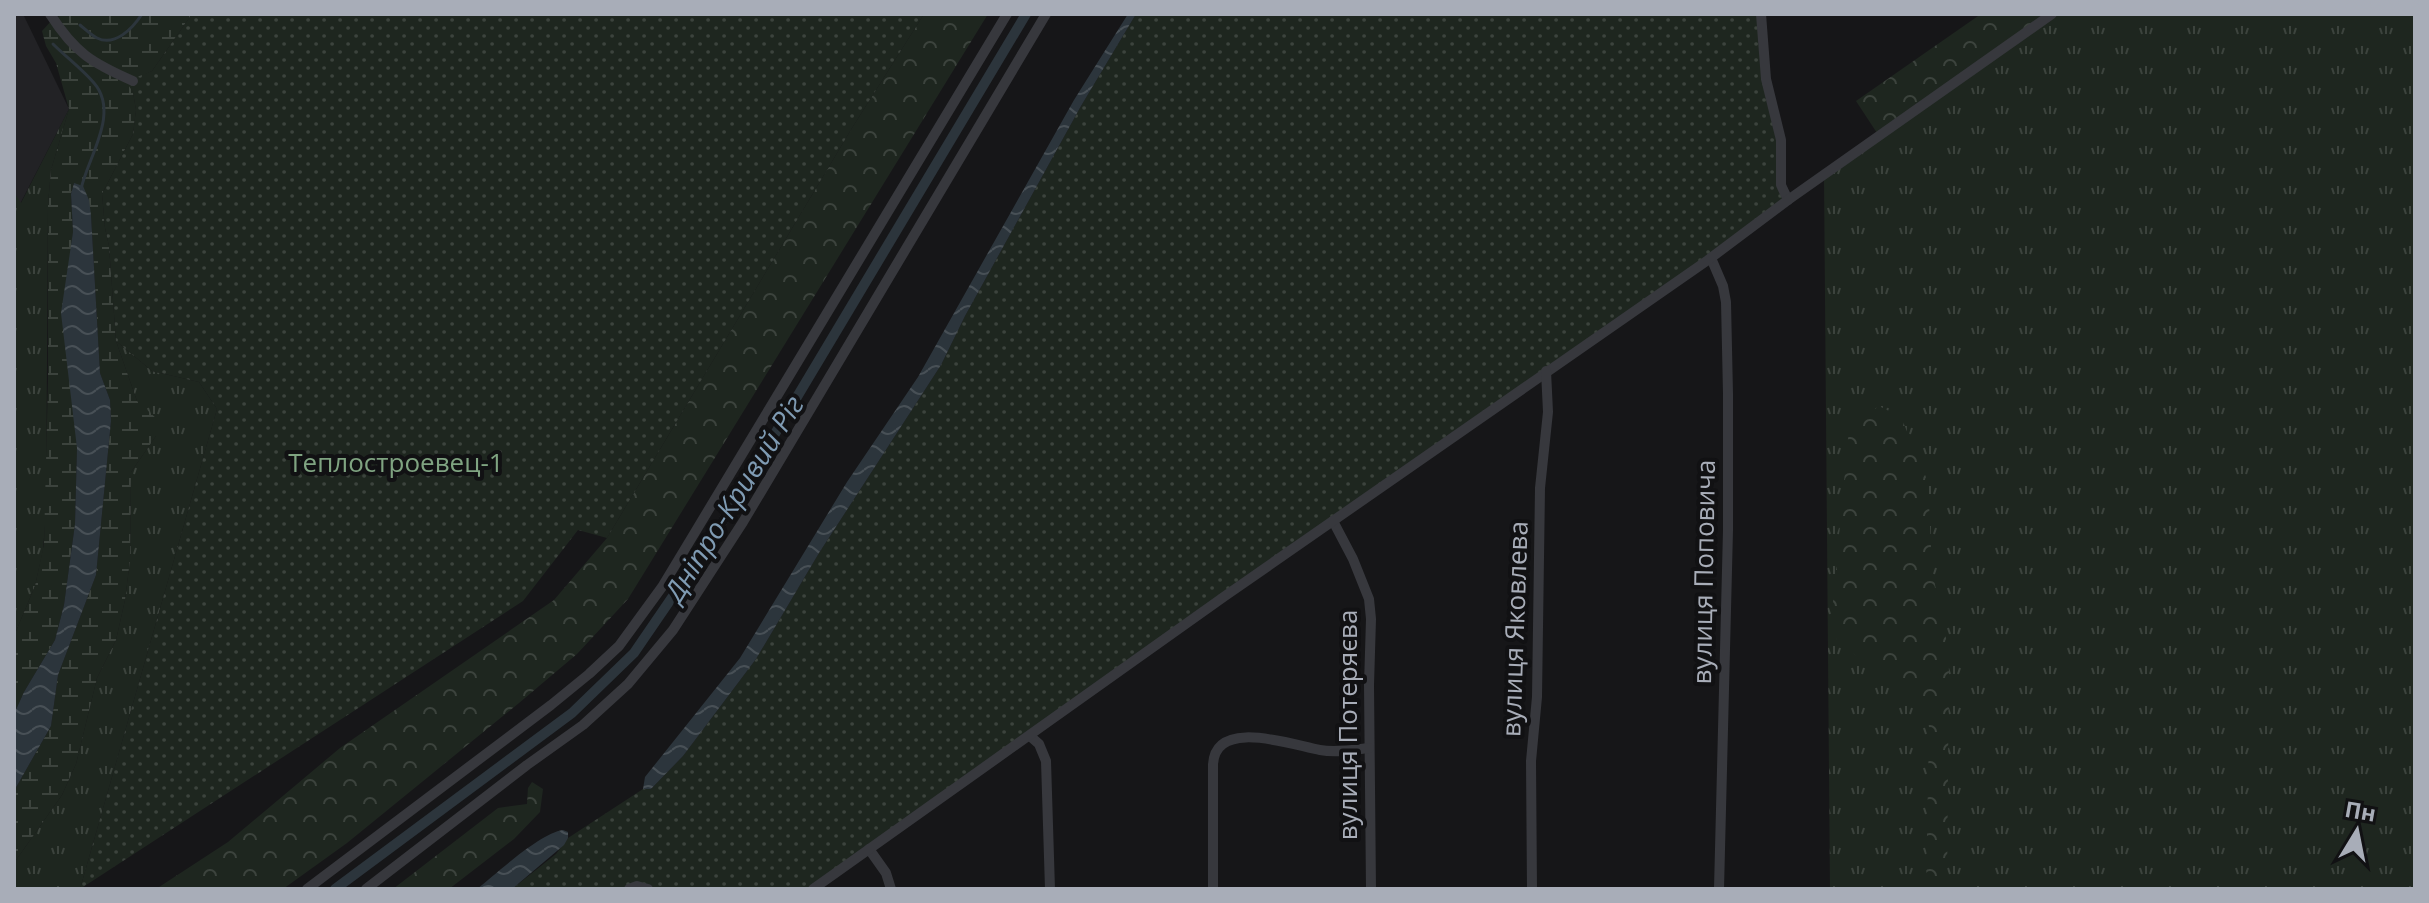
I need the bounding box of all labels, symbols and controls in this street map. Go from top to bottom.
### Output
water label: Дніпро-Кривий Ріг [653,388,812,611]
park label: Теплостроевец-1 [288,444,504,480]
street label: вулиця Поповича [1683,459,1723,685]
street label: вулиця Яковлева [1492,520,1536,738]
street label: вулиця Потеряєва [1329,610,1365,840]
north arrow [2317,791,2397,871]
text: Пн [2343,793,2379,828]

